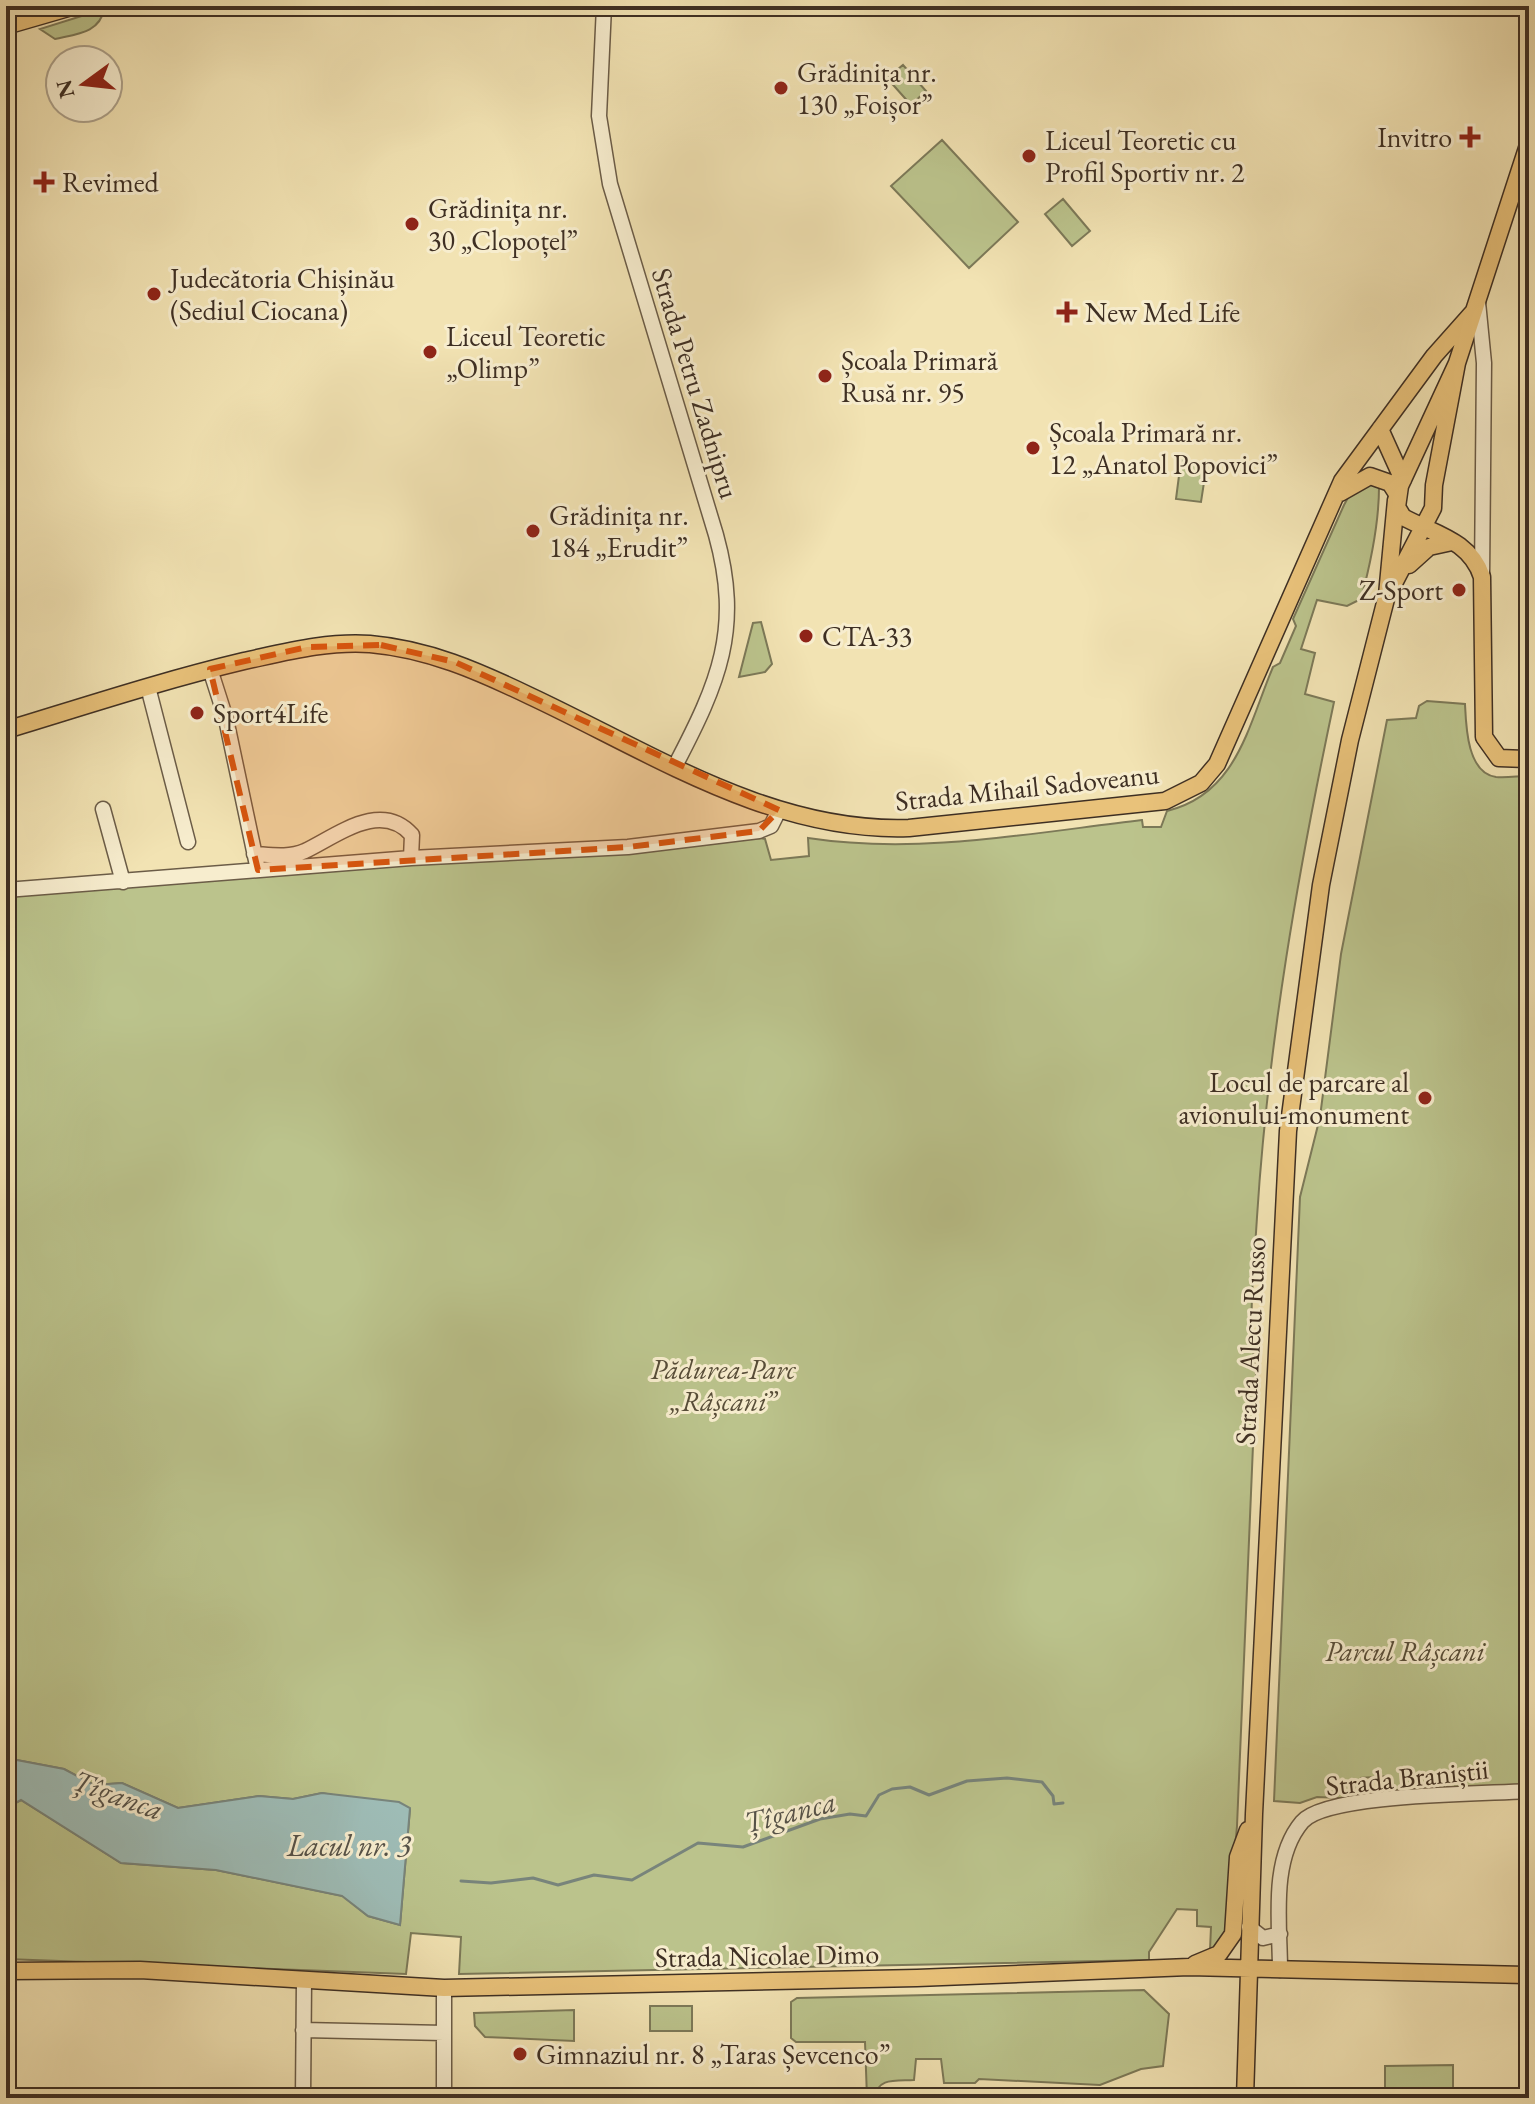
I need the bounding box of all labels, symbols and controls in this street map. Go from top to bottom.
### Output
north arrow [44,44,124,124]
place label: Grădinița nr. 130 „Foișor” [797,54,937,122]
text: N [49,77,81,101]
marker: Grădinița nr. 130 „Foișor” [772,79,790,97]
place label: Invitro [1377,119,1452,155]
place label: Liceul Teoretic cu Profil Sportiv nr. 2 [1045,122,1245,190]
marker: Invitro [1459,126,1481,148]
marker: Liceul Teoretic cu Profil Sportiv nr. 2 [1020,147,1038,165]
place label: Revimed [62,164,159,200]
marker: Revimed [33,171,55,193]
place label: Grădinița nr. 30 „Clopoțel” [428,190,578,258]
marker: Grădinița nr. 30 „Clopoțel” [403,215,421,233]
place label: Judecătoria Chișinău (Sediul Ciocana) [168,260,395,328]
street label: Strada Petru Zadnipru [644,263,748,503]
marker: Judecătoria Chișinău (Sediul Ciocana) [145,285,163,303]
place label: New Med Life [1085,294,1240,330]
marker: New Med Life [1056,301,1078,323]
place label: Liceul Teoretic „Olimp” [446,318,606,386]
place label: Școala Primară Rusă nr. 95 [841,342,999,410]
marker: Liceul Teoretic „Olimp” [421,343,439,361]
marker: Școala Primară Rusă nr. 95 [816,367,834,385]
place label: Școala Primară nr. 12 „Anatol Popovici” [1049,414,1278,482]
marker: Școala Primară nr. 12 „Anatol Popovici” [1024,439,1042,457]
place label: Grădinița nr. 184 „Erudit” [549,497,689,565]
marker: Grădinița nr. 184 „Erudit” [524,522,542,540]
place label: Z-Sport [1359,572,1443,608]
marker: Z-Sport [1450,581,1468,599]
place label: CTA-33 [822,618,912,654]
marker: CTA-33 [797,627,815,645]
place label: Sport4Life [213,695,328,731]
marker: Sport4Life [188,704,206,722]
street label: Strada Mihail Sadoveanu [893,755,1161,819]
place label: Locul de parcare al avionului-monument [1178,1064,1409,1132]
marker: Locul de parcare al avionului-monument [1416,1089,1434,1107]
street label: Strada Alecu Russo [1227,1236,1273,1446]
park label: Pădurea-Parc „Râșcani” [650,1351,797,1419]
park label: Parcul Râșcani [1325,1633,1487,1669]
street label: Strada Braniștii [1324,1751,1490,1803]
water label: Țîganca [68,1760,169,1829]
water label: Țîganca [740,1781,840,1842]
water label: Lacul nr. 3 [286,1826,412,1865]
street label: Strada Nicolae Dimo [654,1935,880,1975]
place label: Gimnaziul nr. 8 „Taras Șevcenco” [536,2036,890,2072]
marker: Gimnaziul nr. 8 „Taras Șevcenco” [511,2045,529,2063]

